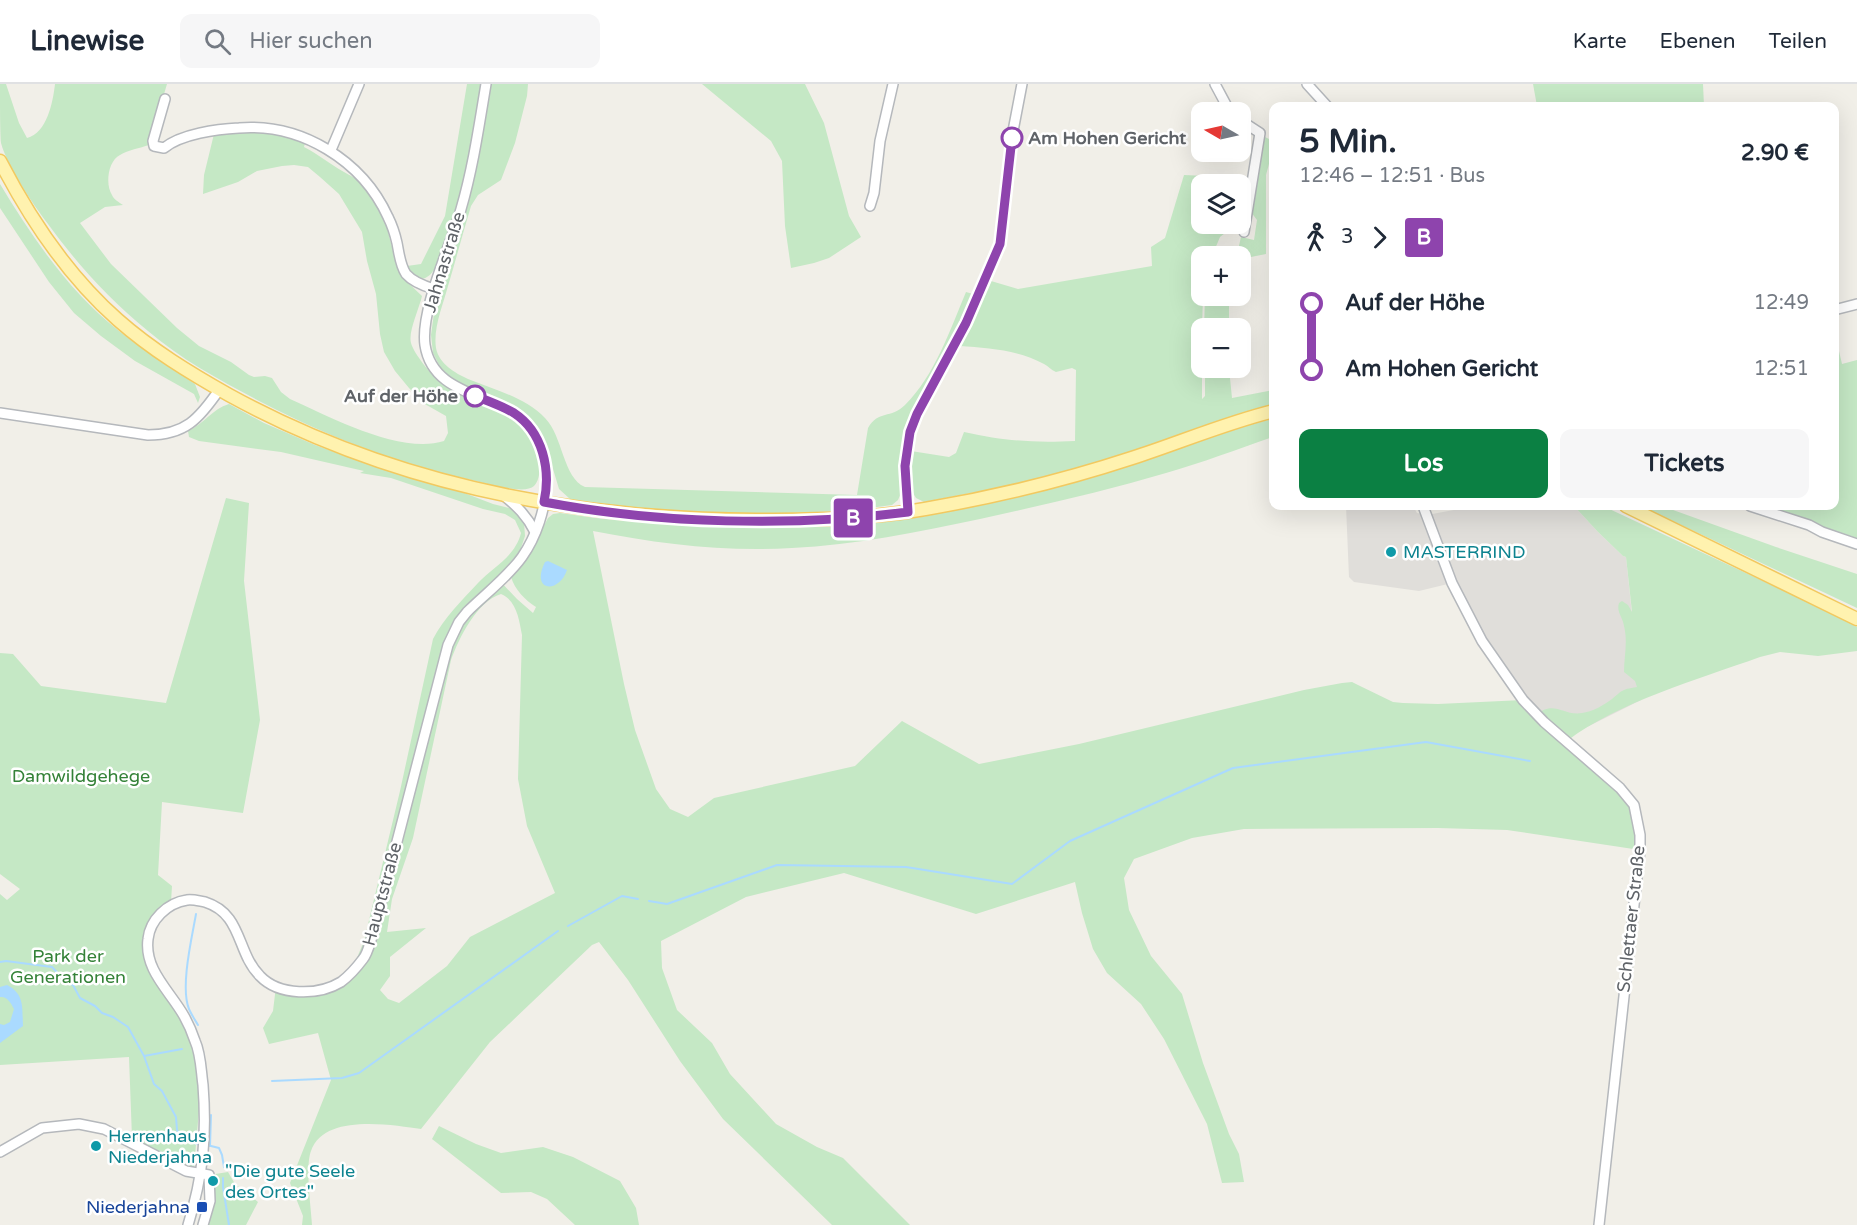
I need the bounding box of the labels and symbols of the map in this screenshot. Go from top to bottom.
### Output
north arrow [1191,102,1251,162]
marker: Am Hohen Gericht [1001,127,1023,149]
place label: Am Hohen Gericht [1028,127,1186,149]
street label: Jahnastraße [418,209,470,315]
place label: Auf der Höhe [344,385,458,407]
marker: Auf der Höhe [464,385,486,407]
line badge: B [834,498,872,538]
place label: MASTERRIND [1403,541,1525,563]
marker: MASTERRIND [1384,545,1398,559]
park label: Damwildgehege [12,765,150,787]
street label: Hauptstraße [358,840,406,948]
street label: Schlettaer Straße [1612,844,1650,994]
park label: Park der Generationen [10,945,126,988]
place label: Herrenhaus Niederjahna [108,1125,212,1168]
marker: Herrenhaus Niederjahna [89,1139,103,1153]
place label: "Die gute Seele des Ortes" [225,1160,355,1203]
marker: "Die gute Seele des Ortes" [206,1174,220,1188]
place label: Niederjahna [86,1196,190,1218]
marker: Niederjahna [195,1200,209,1214]

